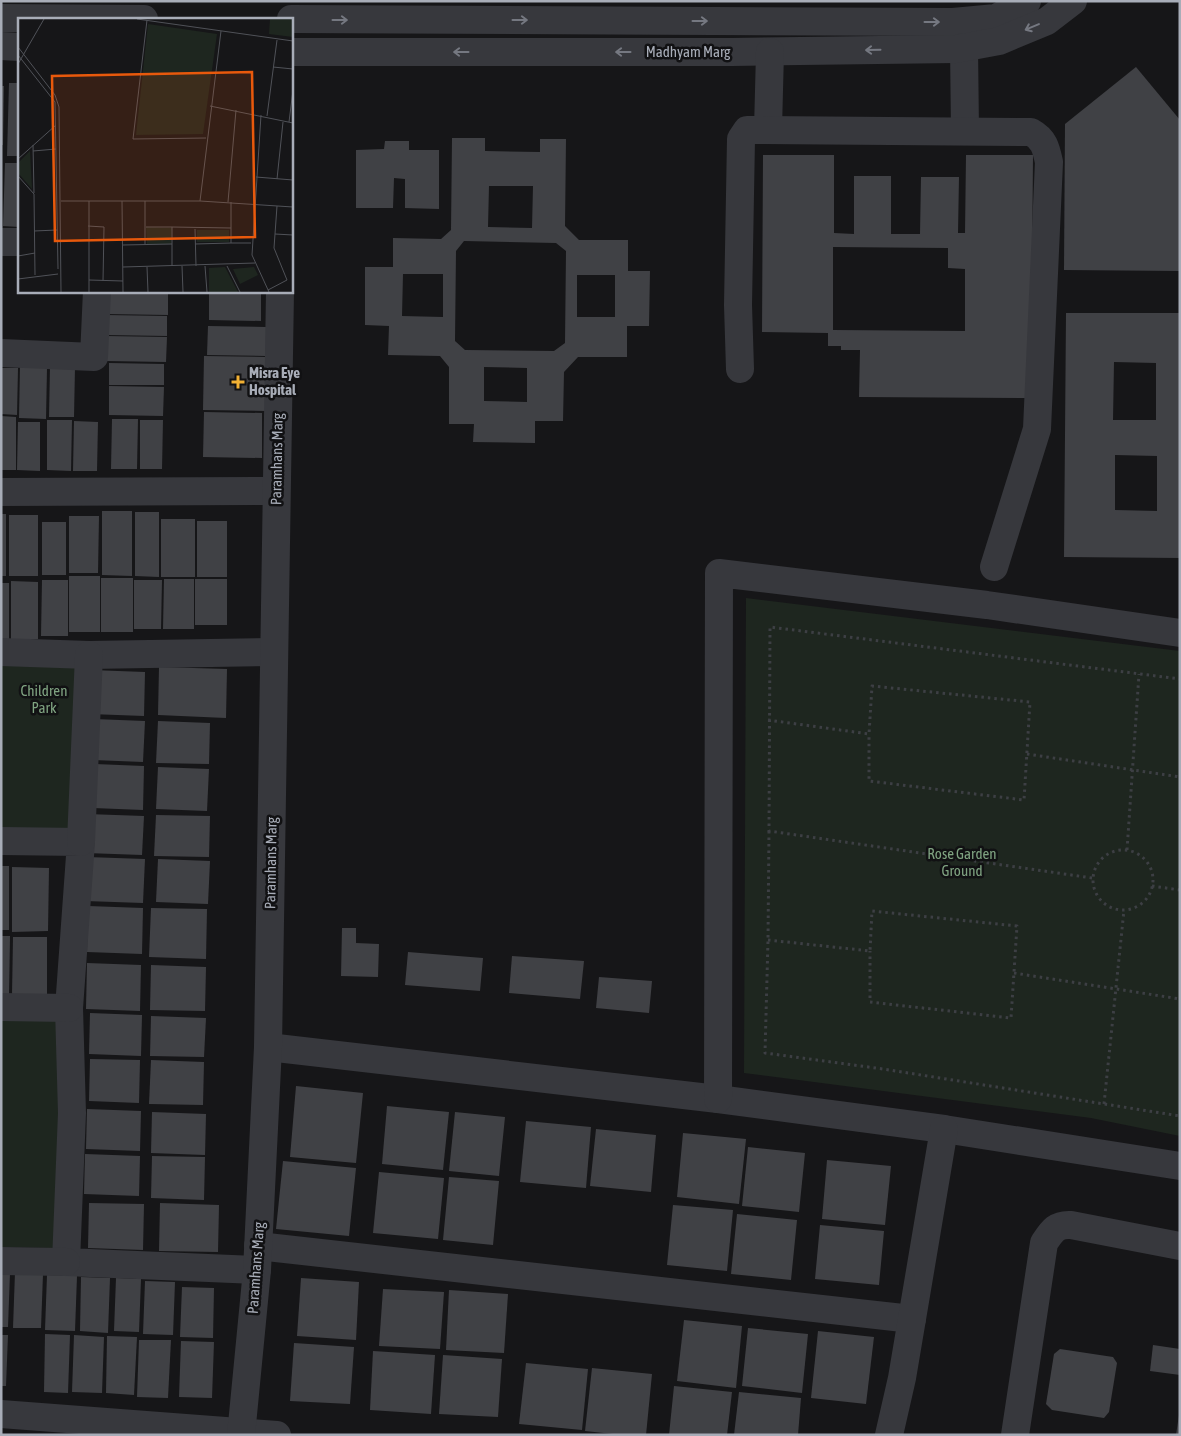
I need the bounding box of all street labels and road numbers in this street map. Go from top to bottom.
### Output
street label: Madhyam Marg [646,43,731,60]
street label: Paramhans Marg [267,412,286,505]
street label: Paramhans Marg [261,816,280,909]
street label: Paramhans Marg [244,1221,267,1315]

